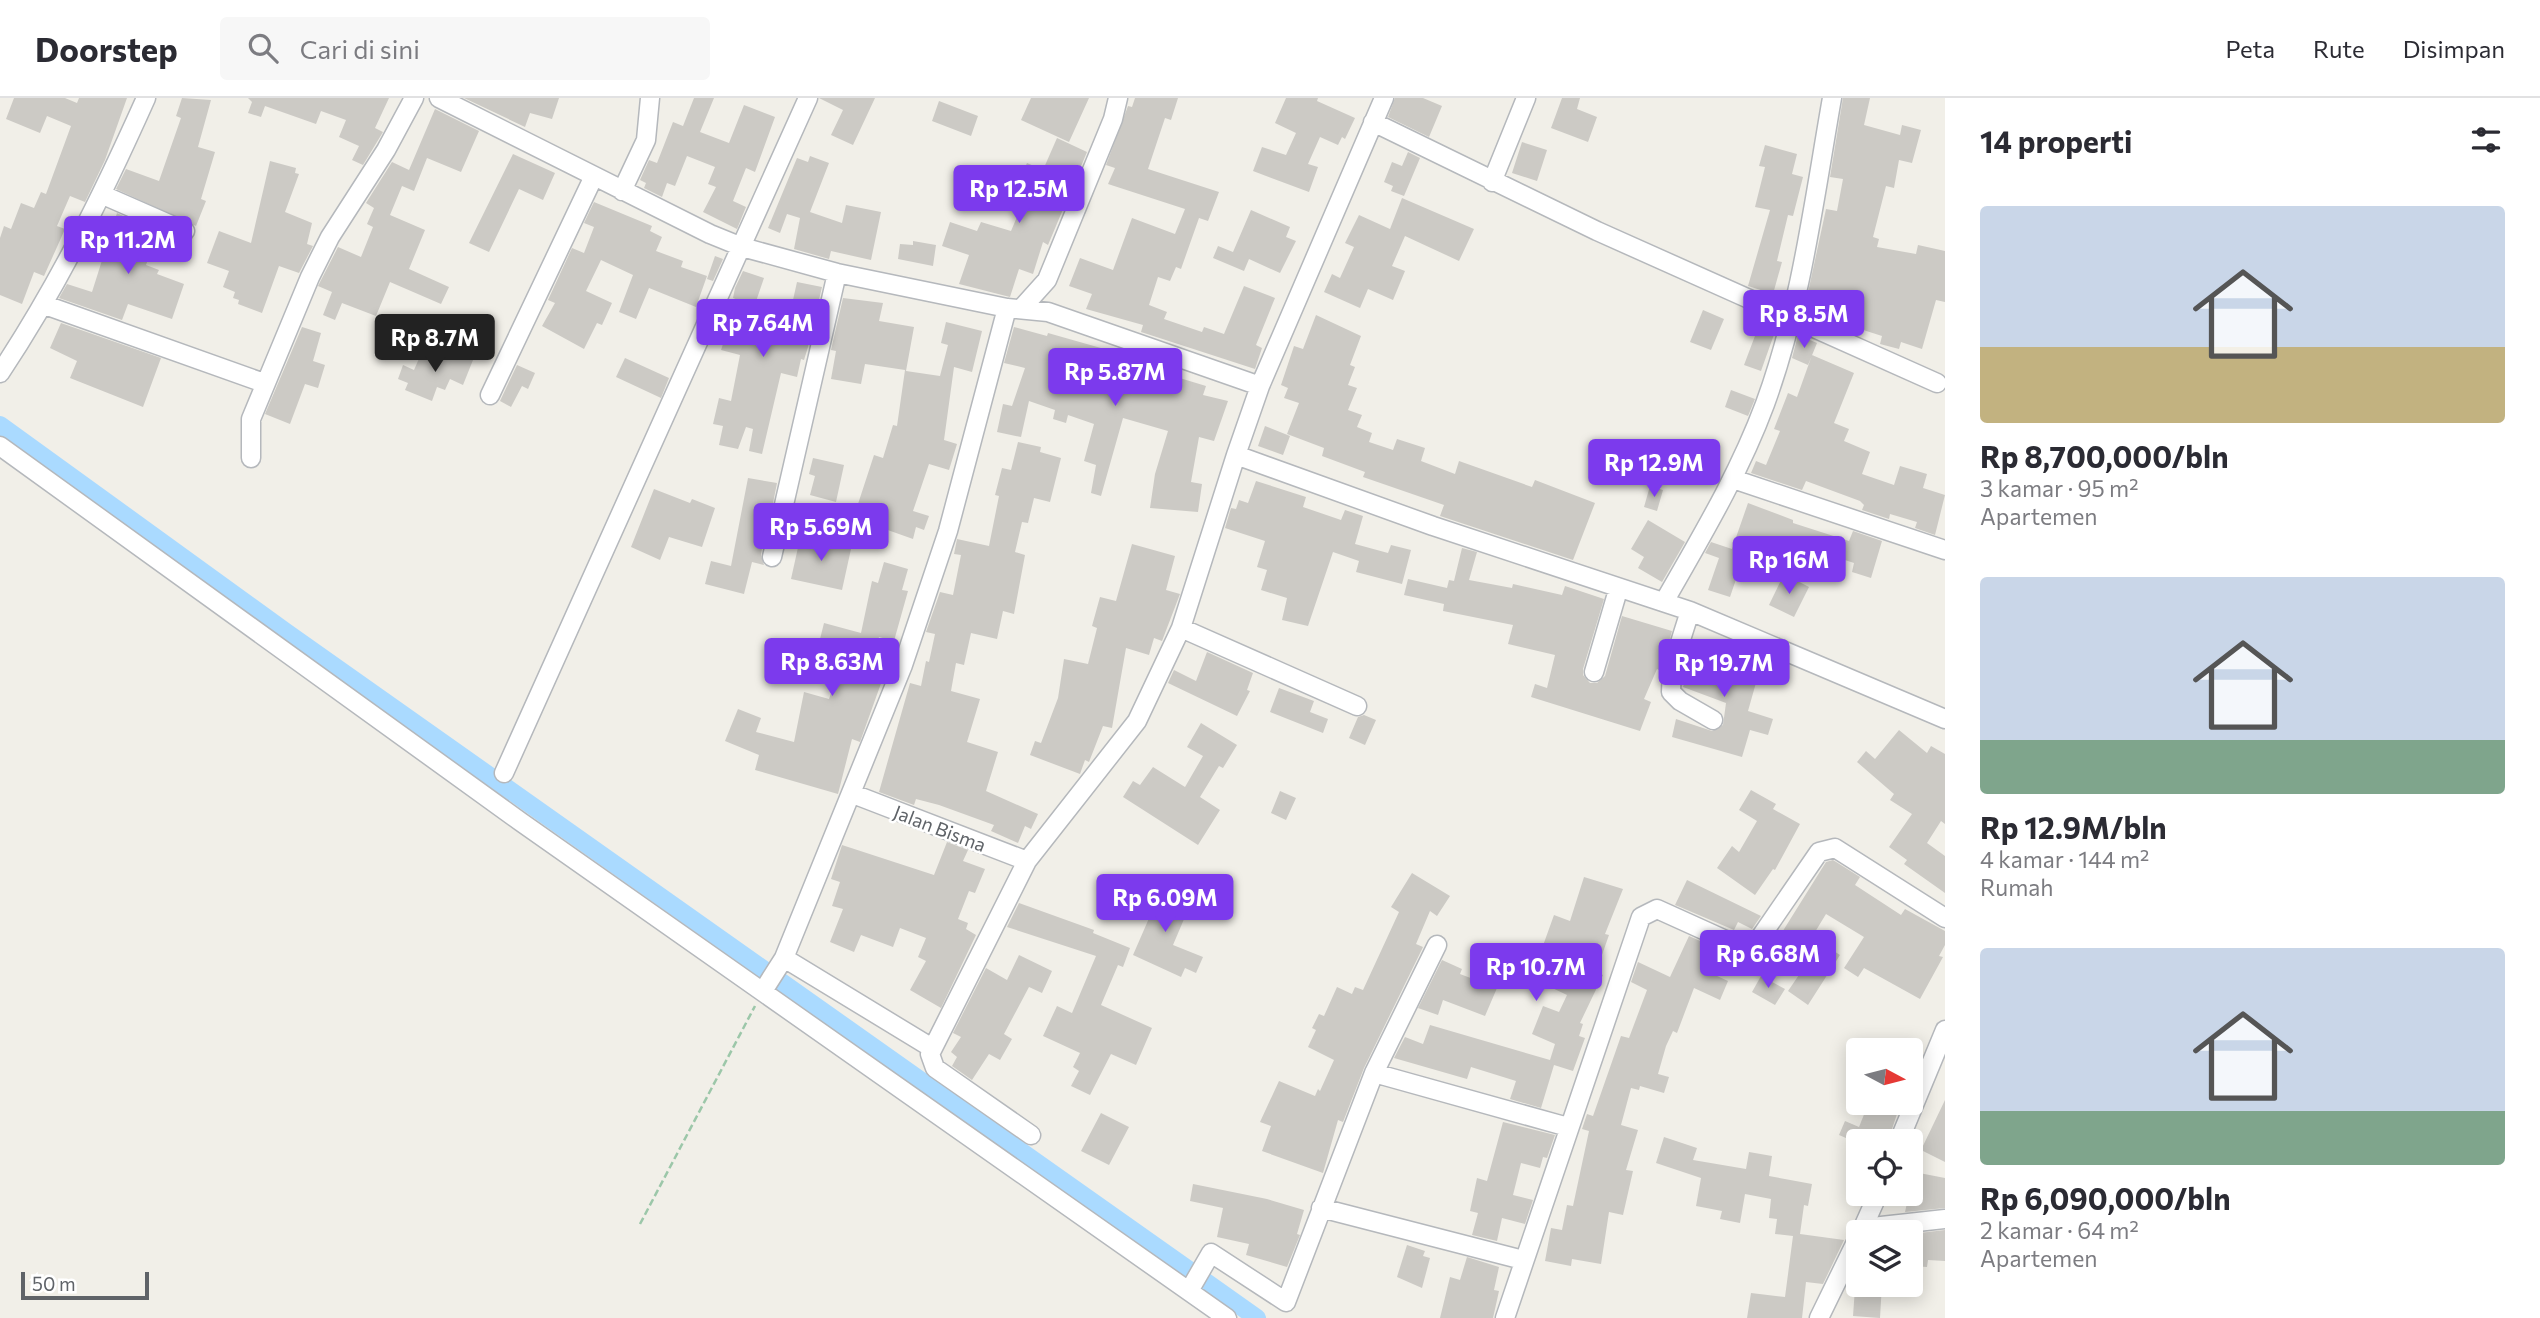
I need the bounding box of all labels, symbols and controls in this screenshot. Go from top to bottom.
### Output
search box [220,17,710,80]
text: Doorstep [35,28,178,69]
icon: search [244,29,282,67]
text: Cari di sini [300,33,420,64]
text: Peta [2225,34,2275,63]
text: Rute [2313,34,2365,63]
text: Disimpan [2403,34,2505,63]
icon: filters [2467,121,2505,159]
text: 14 properti [1980,122,2132,159]
pin: Rp 12.5M [947,166,1091,225]
text: Rp 12.5M [969,174,1069,202]
pin: Rp 11.2M [56,216,200,276]
text: Rp 11.2M [80,225,176,253]
icon: home [2180,251,2306,377]
pin: Rp 8.5M [1739,290,1869,350]
text: Rp 8.5M [1759,299,1849,327]
pin: Rp 7.64M [691,300,835,359]
text: Rp 7.64M [713,308,813,336]
pin: Rp 8.7M [370,314,500,374]
text: Rp 8.7M [391,323,479,351]
pin: Rp 5.87M [1043,348,1187,408]
text: Rp 5.87M [1064,357,1166,385]
text: Rp 8,700,000/bln [1980,437,2229,474]
pin: Rp 12.9M [1582,440,1726,499]
text: Rp 12.9M [1604,448,1704,476]
text: 3 kamar · 95 m² [1980,474,2138,502]
text: Apartemen [1980,502,2097,530]
pin: Rp 5.69M [749,504,893,563]
text: Rp 5.69M [770,512,872,540]
pin: Rp 16M [1732,536,1846,596]
text: Rp 16M [1749,545,1829,573]
icon: home [2180,622,2306,748]
pin: Rp 8.63M [760,638,904,698]
pin: Rp 19.7M [1652,640,1796,699]
text: Rp 8.63M [780,647,884,675]
text: Rp 19.7M [1675,648,1773,676]
street label: Jalan Bisma [891,800,989,856]
text: Rp 12.9M/bln [1980,808,2167,845]
text: 4 kamar · 144 m² [1980,845,2149,873]
text: Rumah [1980,873,2053,901]
pin: Rp 6.09M [1093,874,1237,934]
text: Rp 6.09M [1112,883,1218,911]
pin: Rp 6.68M [1696,930,1840,990]
text: Rp 6.68M [1716,939,1820,967]
pin: Rp 10.7M [1464,944,1608,1003]
text: Rp 10.7M [1486,952,1586,980]
icon: home [2180,993,2306,1119]
north arrow [1846,1038,1923,1115]
map controls [1846,1038,1923,1297]
button: locate [1846,1129,1923,1206]
text: Rp 6,090,000/bln [1980,1179,2231,1216]
text: 2 kamar · 64 m² [1980,1216,2139,1244]
button: layers [1846,1220,1923,1297]
text: Apartemen [1980,1244,2097,1272]
scale bar [21,1269,149,1301]
text: 50 m [32,1272,76,1295]

